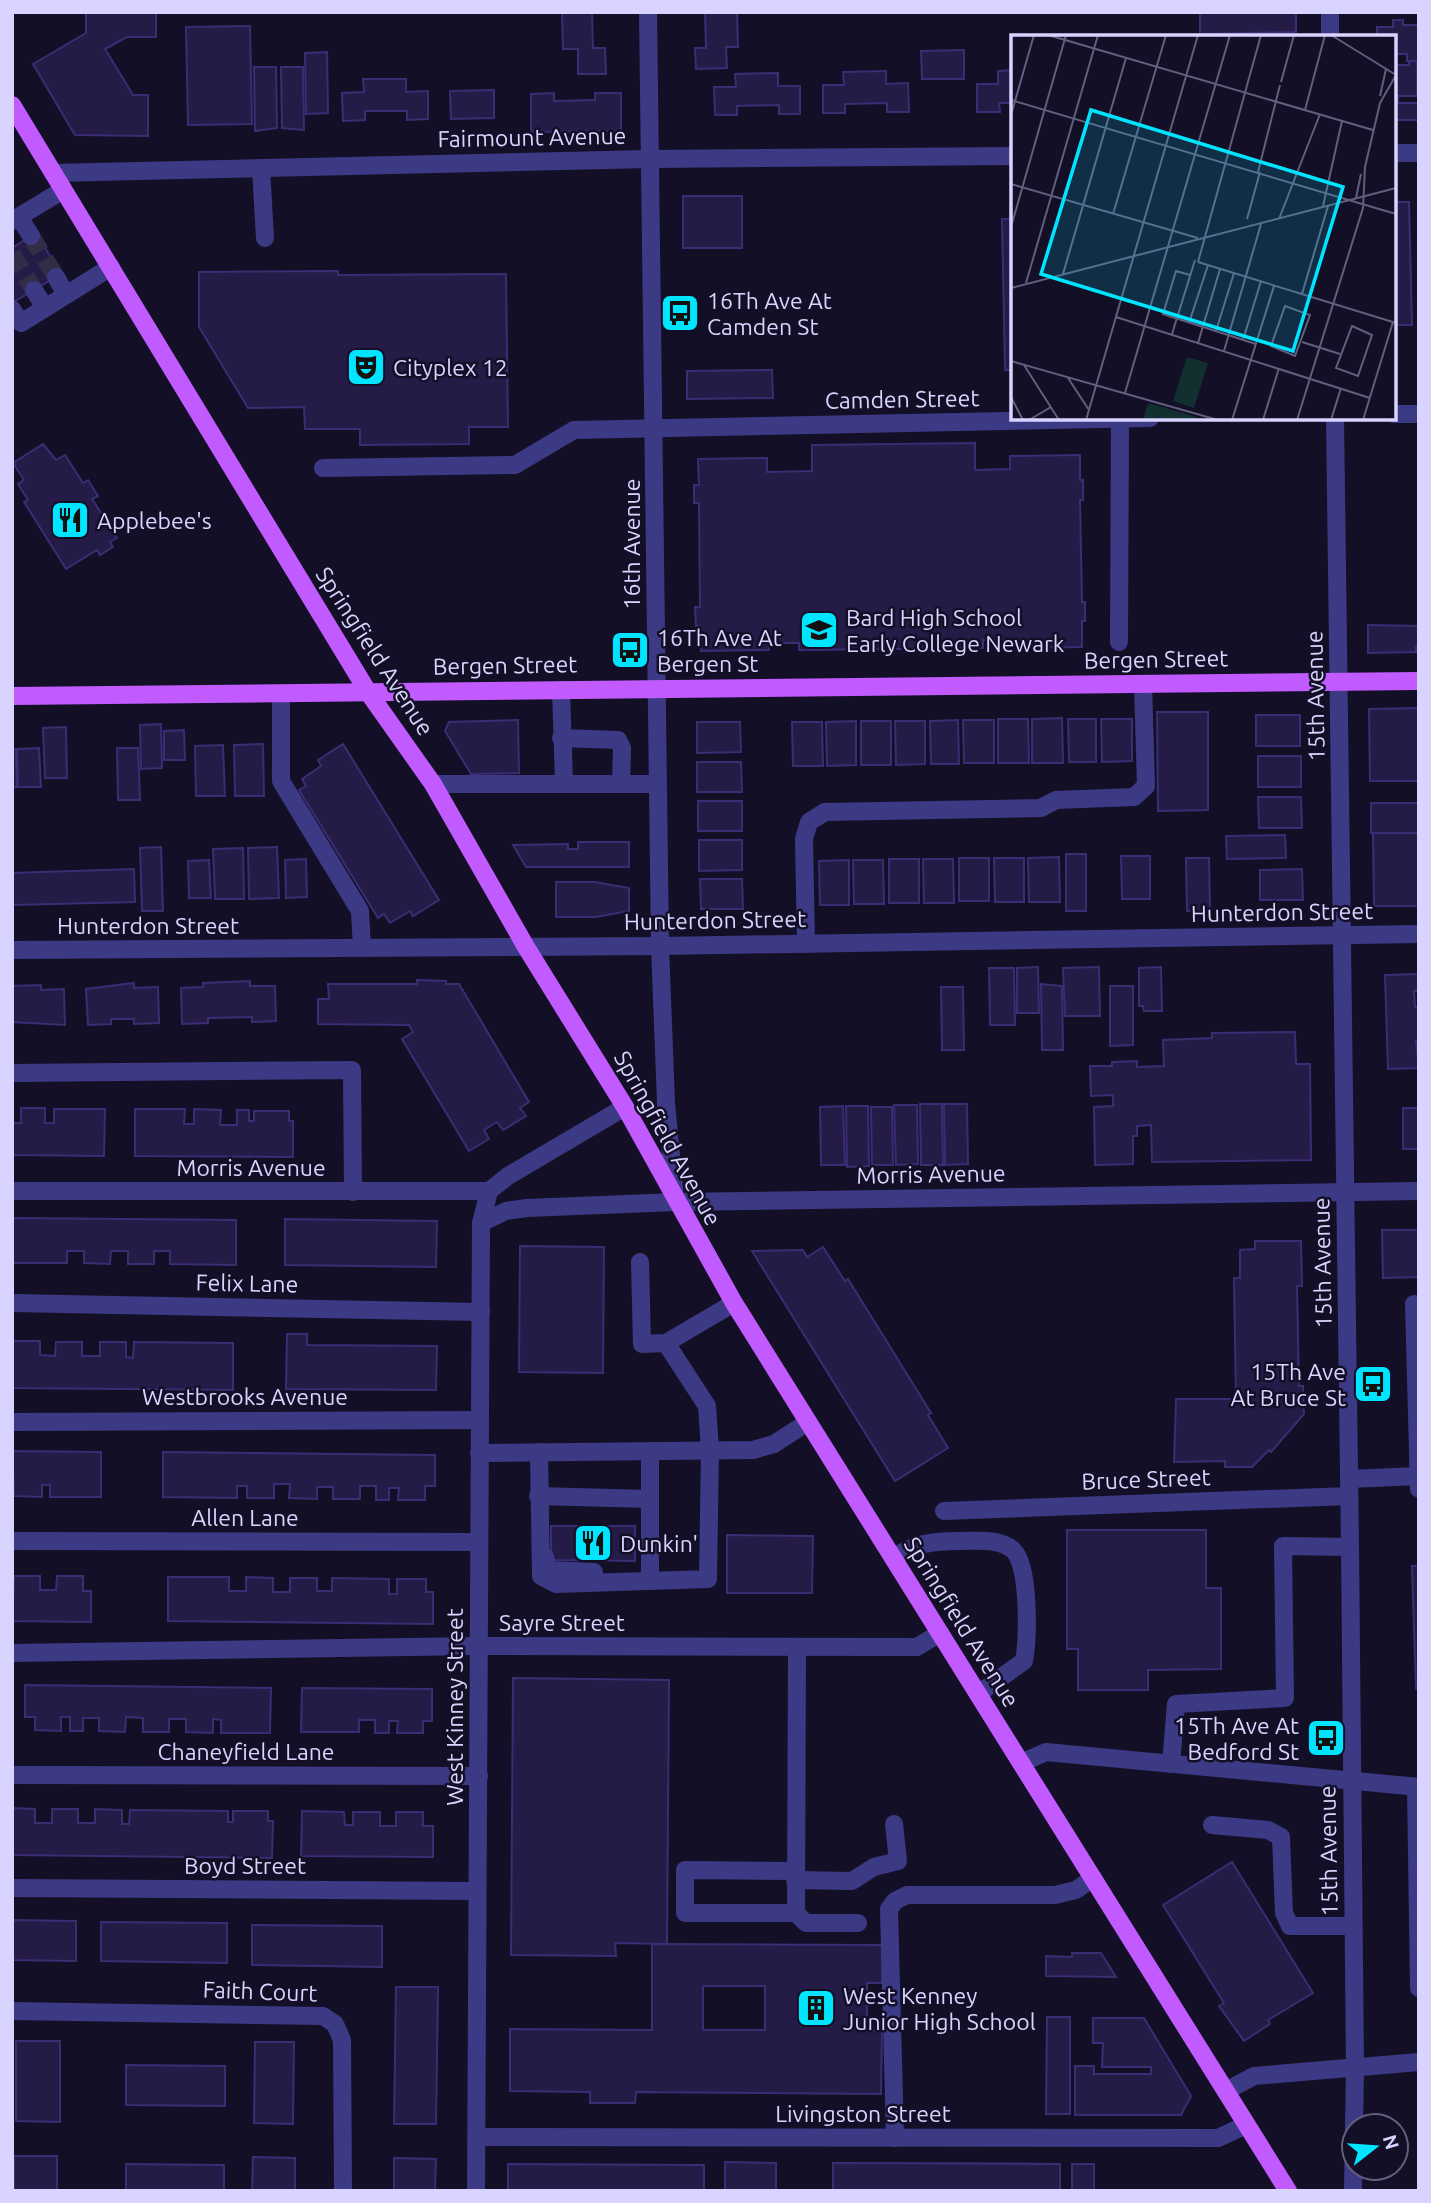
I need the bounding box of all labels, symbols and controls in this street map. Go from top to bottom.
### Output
inset map [1011,35,1396,420]
street label: Fairmount Avenue [437,123,627,151]
place label: 16Th Ave At Camden St [707,288,832,339]
bus stop icon: 16Th Ave At Camden St [659,292,701,334]
theatre icon: Cityplex 12 [345,346,387,388]
place label: Cityplex 12 [393,355,508,380]
street label: Camden Street [825,385,979,413]
street label: 16th Avenue [619,479,644,609]
restaurant icon: Applebee's [49,499,91,541]
place label: Applebee's [97,508,212,533]
street label: Springfield Avenue [311,562,439,740]
place label: Bard High School Early College Newark [846,605,1065,656]
school or university icon: Bard High School Early College Newark [798,609,840,651]
place label: 16Th Ave At Bergen St [657,625,782,676]
bus stop icon: 16Th Ave At Bergen St [609,629,651,671]
street label: 15th Avenue [1301,630,1329,762]
street label: Bergen Street [1084,645,1228,673]
street label: Bergen Street [433,651,577,679]
street label: Hunterdon Street [1191,898,1373,926]
street label: Hunterdon Street [624,906,806,934]
street label: Hunterdon Street [57,913,239,938]
street label: Springfield Avenue [610,1046,726,1230]
street label: Morris Avenue [176,1155,326,1180]
street label: Morris Avenue [856,1160,1006,1188]
street label: 15th Avenue [1308,1197,1336,1329]
street label: Felix Lane [195,1270,299,1296]
place label: 15Th Ave At Bruce St [1231,1359,1346,1410]
bus stop icon: 15Th Ave At Bruce St [1352,1363,1394,1405]
street label: Westbrooks Avenue [142,1384,348,1409]
street label: Bruce Street [1081,1464,1211,1494]
street label: Allen Lane [191,1505,299,1530]
restaurant icon: Dunkin' [572,1522,614,1564]
place label: Dunkin' [620,1531,698,1556]
street label: Springfield Avenue [900,1532,1024,1712]
street label: West Kinney Street [442,1608,467,1806]
street label: Sayre Street [499,1610,625,1635]
place label: 15Th Ave At Bedford St [1174,1713,1299,1764]
bus stop icon: 15Th Ave At Bedford St [1305,1717,1347,1759]
street label: Chaneyfield Lane [157,1739,335,1764]
street label: 15th Avenue [1314,1785,1342,1917]
street label: Boyd Street [184,1853,306,1878]
street label: Faith Court [202,1977,318,2005]
place label: West Kenney Junior High School [843,1983,1036,2034]
building icon: West Kenney Junior High School [795,1987,837,2029]
street label: Livingston Street [775,2101,951,2126]
north arrow [1340,2112,1410,2182]
text: N [1379,2132,1404,2152]

